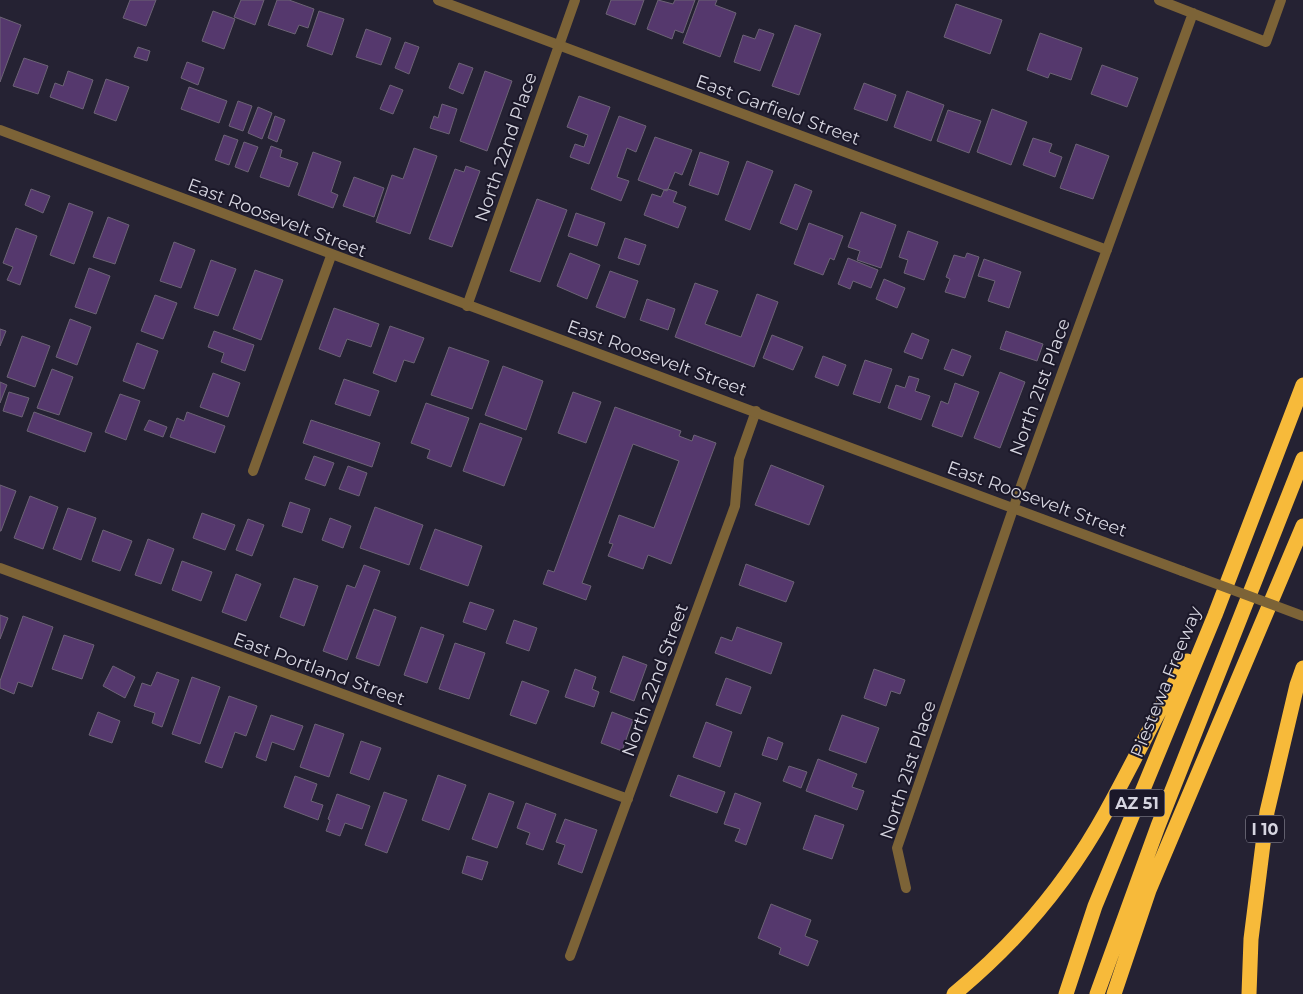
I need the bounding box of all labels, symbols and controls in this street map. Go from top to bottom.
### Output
street label: North 22nd Place [470,69,542,225]
street label: East Garfield Street [693,70,863,150]
street label: East Roosevelt Street [184,174,370,262]
street label: East Roosevelt Street [564,315,750,401]
street label: North 21st Place [1005,315,1075,459]
street label: East Roosevelt Street [944,456,1130,542]
street label: North 22nd Street [617,600,693,760]
street label: Piestewa Freeway [1126,603,1206,761]
street label: East Portland Street [230,628,408,710]
street label: North 21st Place [875,698,941,842]
road number: AZ 51 [1110,790,1164,816]
road number: I 10 [1246,816,1284,842]

